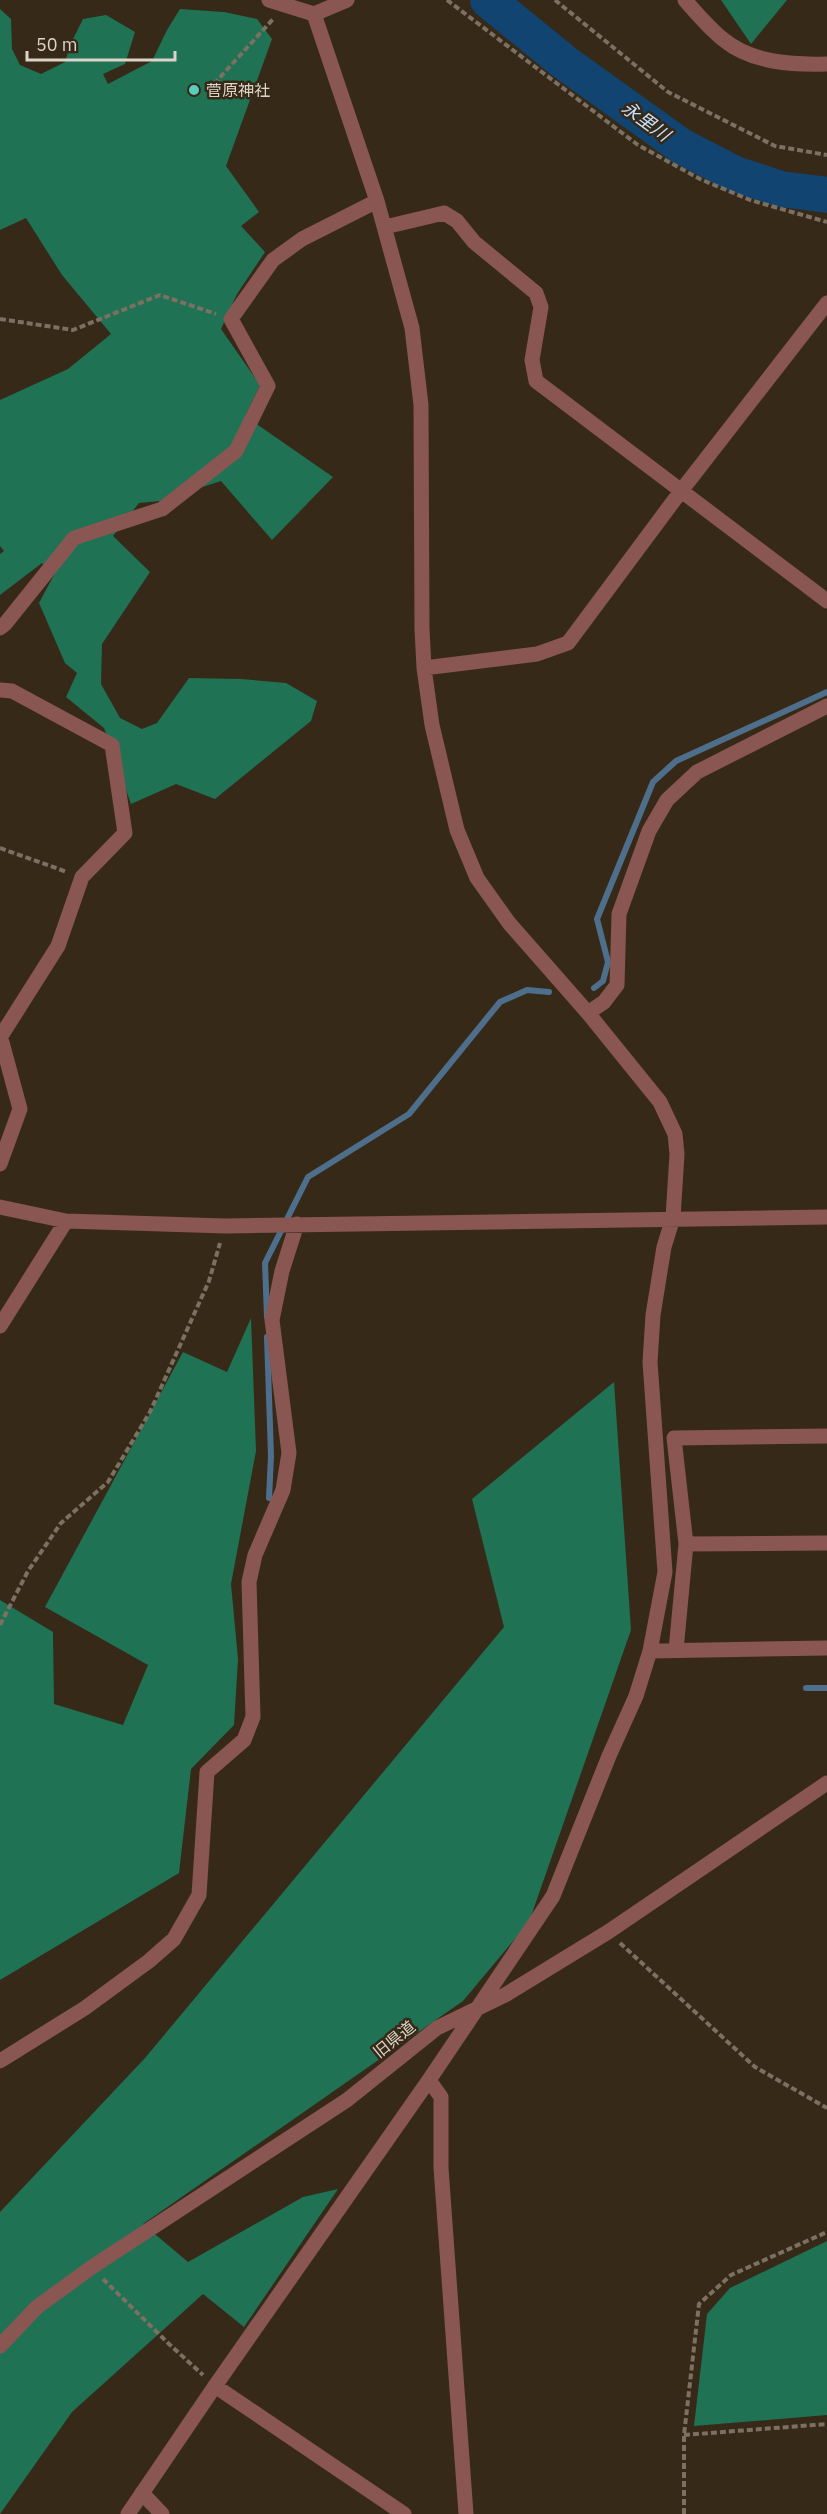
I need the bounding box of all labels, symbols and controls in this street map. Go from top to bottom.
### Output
scale bar [27,24,176,62]
text: 50 m [36,33,78,56]
place label: 菅原神社 [206,80,270,100]
marker: 菅原神社 [187,83,201,97]
water label: 永里川 [617,96,676,147]
street label: 旧県道 [369,2016,419,2062]

